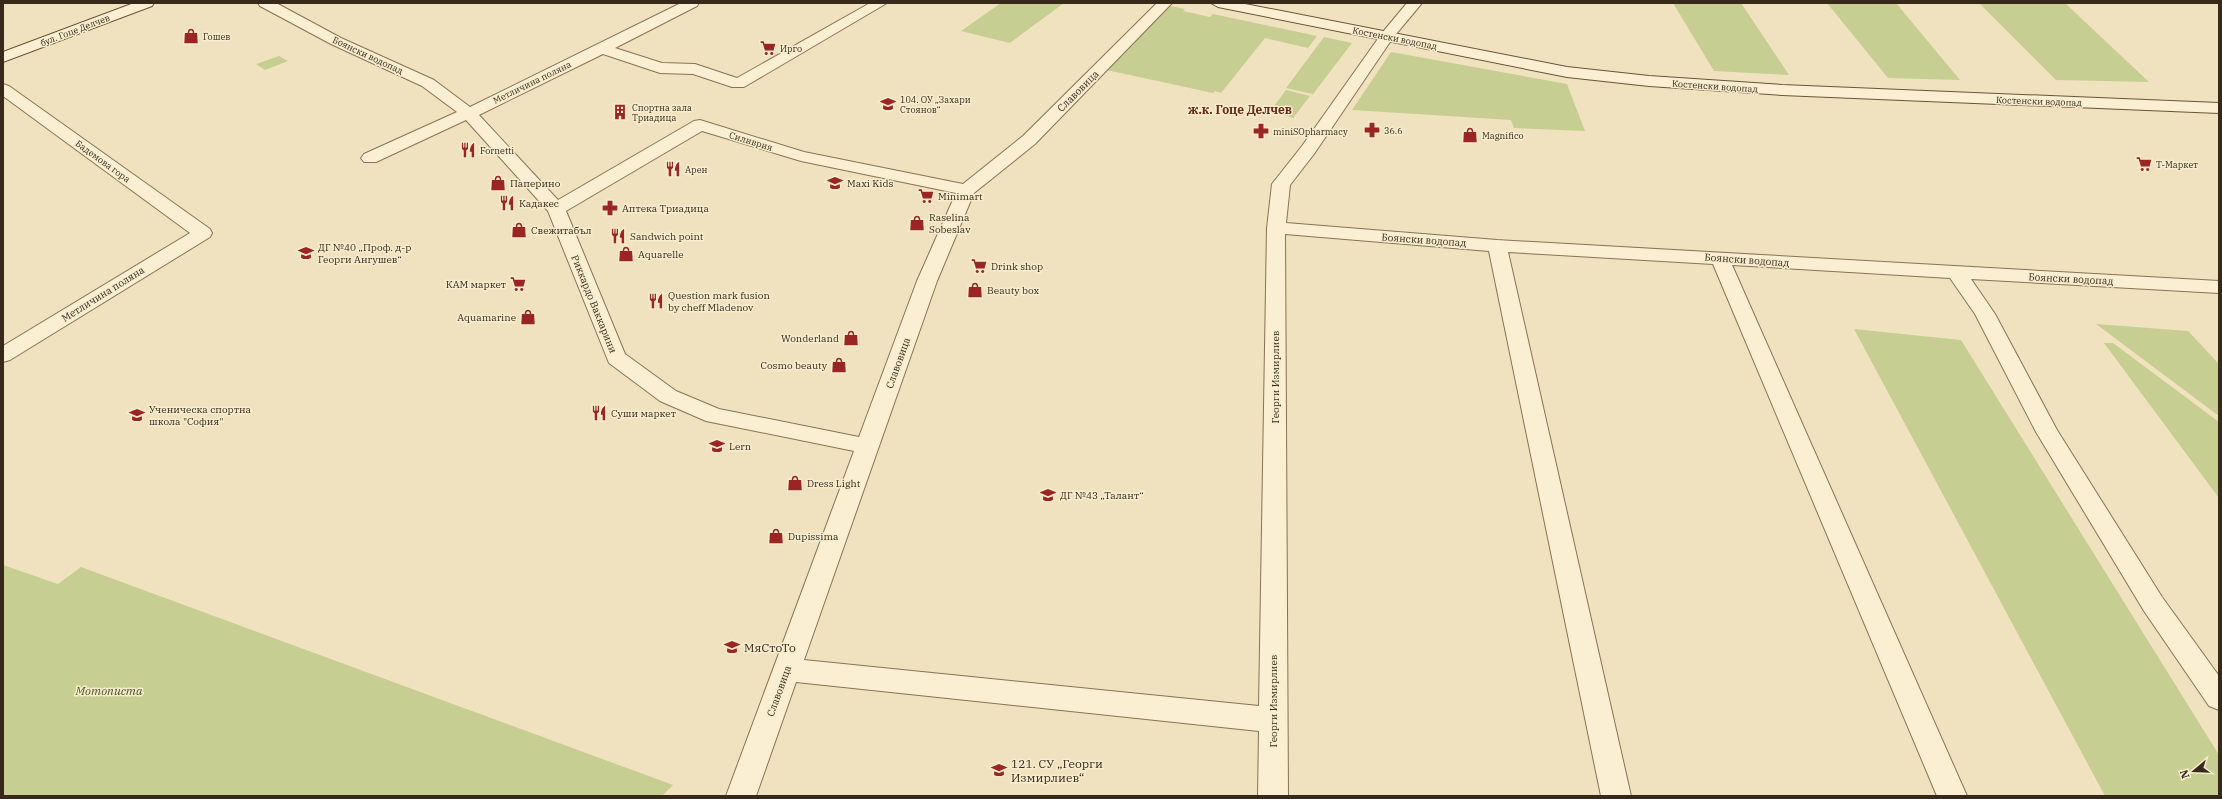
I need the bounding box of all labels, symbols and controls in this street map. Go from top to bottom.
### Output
street label: бул. Гоце Делчев [39,12,111,48]
street label: Костенски водопад [1352,24,1439,52]
shop icon: Гошев [182,27,200,45]
place label: Гошев [203,31,230,42]
street label: Боянски водопад [331,34,405,76]
supermarket icon: Ирго [759,39,777,57]
place label: Ирго [780,43,802,54]
street label: Метличина поляна [491,58,573,106]
street label: Славовица [1054,67,1102,115]
street label: Костенски водопад [1672,78,1759,95]
place label: 104. ОУ „Захари Стоянов“ [900,94,971,115]
street label: Костенски водопад [1996,94,2083,108]
school or university icon: 104. ОУ „Захари Стоянов“ [879,95,897,113]
place label: Спортна зала Триадица [632,102,692,123]
district label: ж.к. Гоце Делчев [1188,102,1292,117]
building icon: Спортна зала Триадица [611,103,629,121]
pharmacy icon: 36.6 [1363,121,1381,139]
pharmacy icon: miniSOpharmacy [1252,122,1270,140]
place label: 36.6 [1384,125,1403,136]
place label: miniSOpharmacy [1273,126,1348,137]
shop icon: Magnifico [1461,126,1479,144]
street label: Силиврия [728,129,774,153]
place label: Magnifico [1482,130,1524,141]
street label: Бадемова гора [74,138,132,185]
restaurant icon: Fornetti [459,141,477,159]
place label: Fornetti [480,145,514,156]
supermarket icon: Т-Маркет [2135,155,2153,173]
place label: Т-Маркет [2156,159,2198,170]
restaurant icon: Арен [664,160,682,178]
place label: Арен [685,164,708,175]
shop icon: Паперино [489,174,507,192]
school or university icon: Maxi Kids [826,174,844,192]
place label: Паперино [510,177,561,190]
place label: Maxi Kids [847,177,894,190]
supermarket icon: Minimart [917,187,935,205]
place label: Minimart [938,190,983,203]
restaurant icon: Кадакес [498,194,516,212]
place label: Кадакес [519,197,559,210]
pharmacy icon: Аптека Триадица [601,199,619,217]
place label: Аптека Триадица [622,202,709,215]
place label: Raselina Sobeslav [929,211,971,236]
shop icon: Raselina Sobeslav [908,214,926,232]
shop icon: Свежитабъл [510,221,528,239]
place label: Свежитабъл [531,224,592,237]
restaurant icon: Sandwich point [609,227,627,245]
place label: Sandwich point [630,230,704,243]
street label: Боянски водопад [1381,231,1467,249]
place label: ДГ №40 „Проф. д-р Георги Ангушев“ [318,241,411,266]
school or university icon: ДГ №40 „Проф. д-р Георги Ангушев“ [297,244,315,262]
shop icon: Aquarelle [617,245,635,263]
place label: Aquarelle [638,248,684,261]
street label: Боянски водопад [1704,251,1790,269]
street label: Риккардо Ваккарини [568,253,620,355]
supermarket icon: Drink shop [970,257,988,275]
place label: Drink shop [991,260,1043,273]
street label: Метличина поляна [59,263,147,325]
street label: Боянски водопад [2028,270,2114,288]
supermarket icon: КАМ маркет [509,275,527,293]
place label: КАМ маркет [446,278,506,291]
shop icon: Beauty box [966,281,984,299]
place label: Beauty box [987,284,1040,297]
place label: Question mark fusion by cheff Mladenov [668,289,770,314]
restaurant icon: Question mark fusion by cheff Mladenov [647,292,665,310]
shop icon: Aquamarine [519,308,537,326]
place label: Aquamarine [457,311,516,324]
shop icon: Wonderland [842,329,860,347]
street label: Георги Измирлиев [1269,330,1282,423]
place label: Wonderland [781,332,839,345]
street label: Славовица [883,335,913,390]
shop icon: Cosmo beauty [830,356,848,374]
place label: Cosmo beauty [761,359,828,372]
place label: Ученическа спортна школа "София" [149,403,251,428]
restaurant icon: Суши маркет [590,404,608,422]
school or university icon: Ученическа спортна школа "София" [128,406,146,424]
place label: Суши маркет [611,407,676,420]
school or university icon: Lern [708,437,726,455]
place label: Lern [729,440,752,453]
shop icon: Dress Light [786,474,804,492]
place label: Dress Light [807,477,861,490]
school or university icon: ДГ №43 „Талант“ [1039,486,1057,504]
place label: ДГ №43 „Талант“ [1060,489,1144,502]
shop icon: Dupissima [767,527,785,545]
place label: Dupissima [788,530,839,543]
school or university icon: МяСтоТо [723,638,741,656]
place label: МяСтоТо [744,640,796,655]
street label: Георги Измирлиев [1267,654,1280,747]
street label: Славовица [764,663,794,718]
park label: Мотописта [74,683,143,698]
north arrow [2174,751,2214,791]
place label: 121. СУ „Георги Измирлиев“ [1011,756,1103,785]
school or university icon: 121. СУ „Георги Измирлиев“ [990,761,1008,779]
text: N [2176,768,2193,781]

